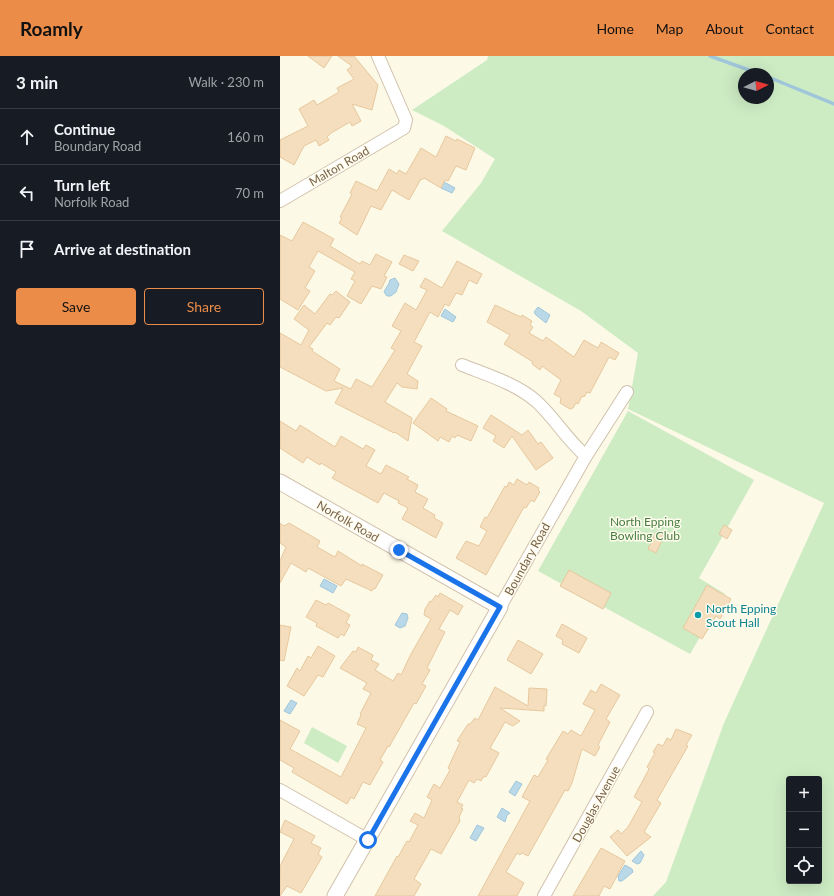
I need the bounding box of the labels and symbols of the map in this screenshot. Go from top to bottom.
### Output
north arrow [738,68,774,104]
street label: Malton Road [306,143,372,189]
street label: Norfolk Road [314,497,382,545]
park label: North Epping Bowling Club [610,514,680,543]
street label: Boundary Road [501,520,553,598]
route end [390,541,408,559]
place label: North Epping Scout Hall [706,601,776,630]
marker: North Epping Scout Hall [693,610,703,620]
street label: Douglas Avenue [569,763,623,845]
route start [359,831,377,849]

